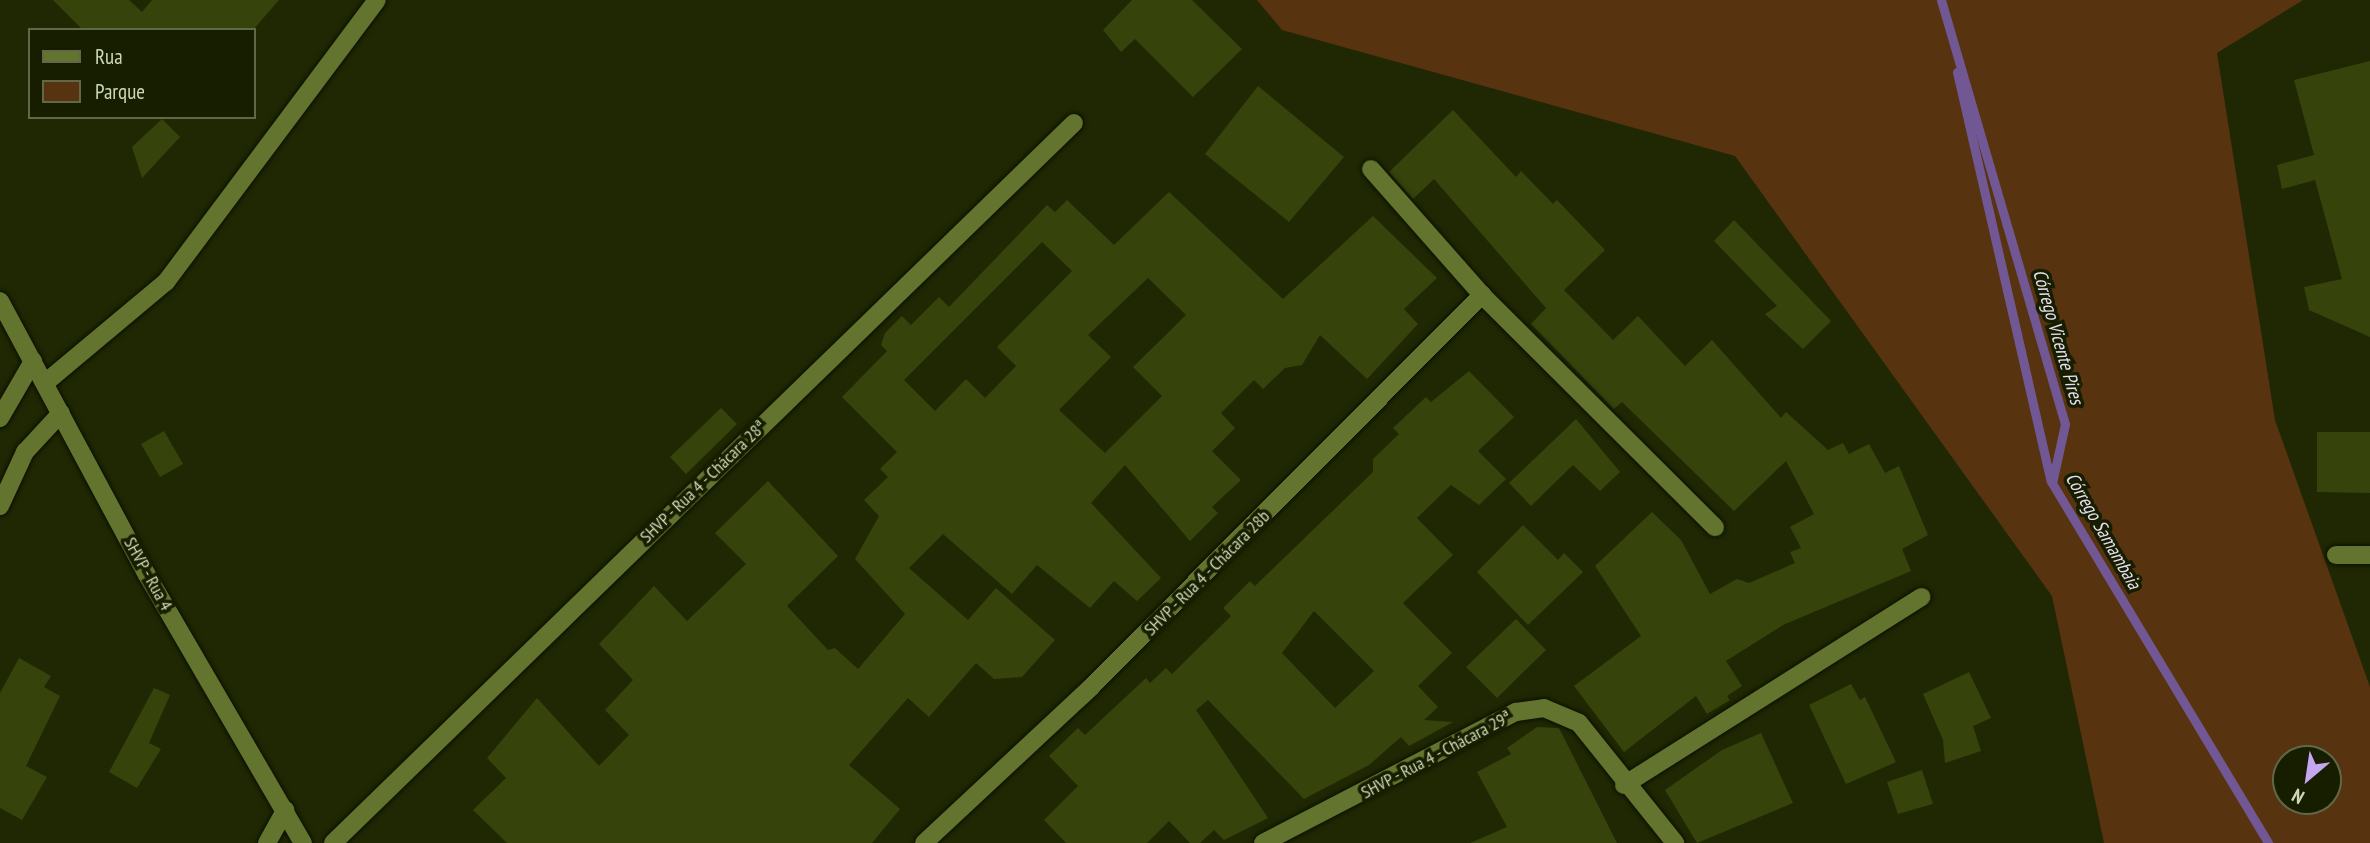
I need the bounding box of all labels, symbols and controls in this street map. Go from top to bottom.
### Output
legend [28,28,256,119]
text: Rua [95,43,123,70]
text: Parque [95,78,145,105]
water label: Córrego Vicente Pires [2028,267,2088,407]
street label: SHVP - Rua 4 - Chácara 28ª [634,415,772,549]
water label: Córrego Samambaia [2060,469,2146,593]
street label: SHVP - Rua 4 - Chácara 28b [1139,505,1275,641]
street label: SHVP - Rua 4 [119,533,177,615]
street label: SHVP - Rua 4 - Chácara 29ª [1356,706,1516,804]
north arrow [2272,745,2342,815]
text: N [2287,784,2308,810]

